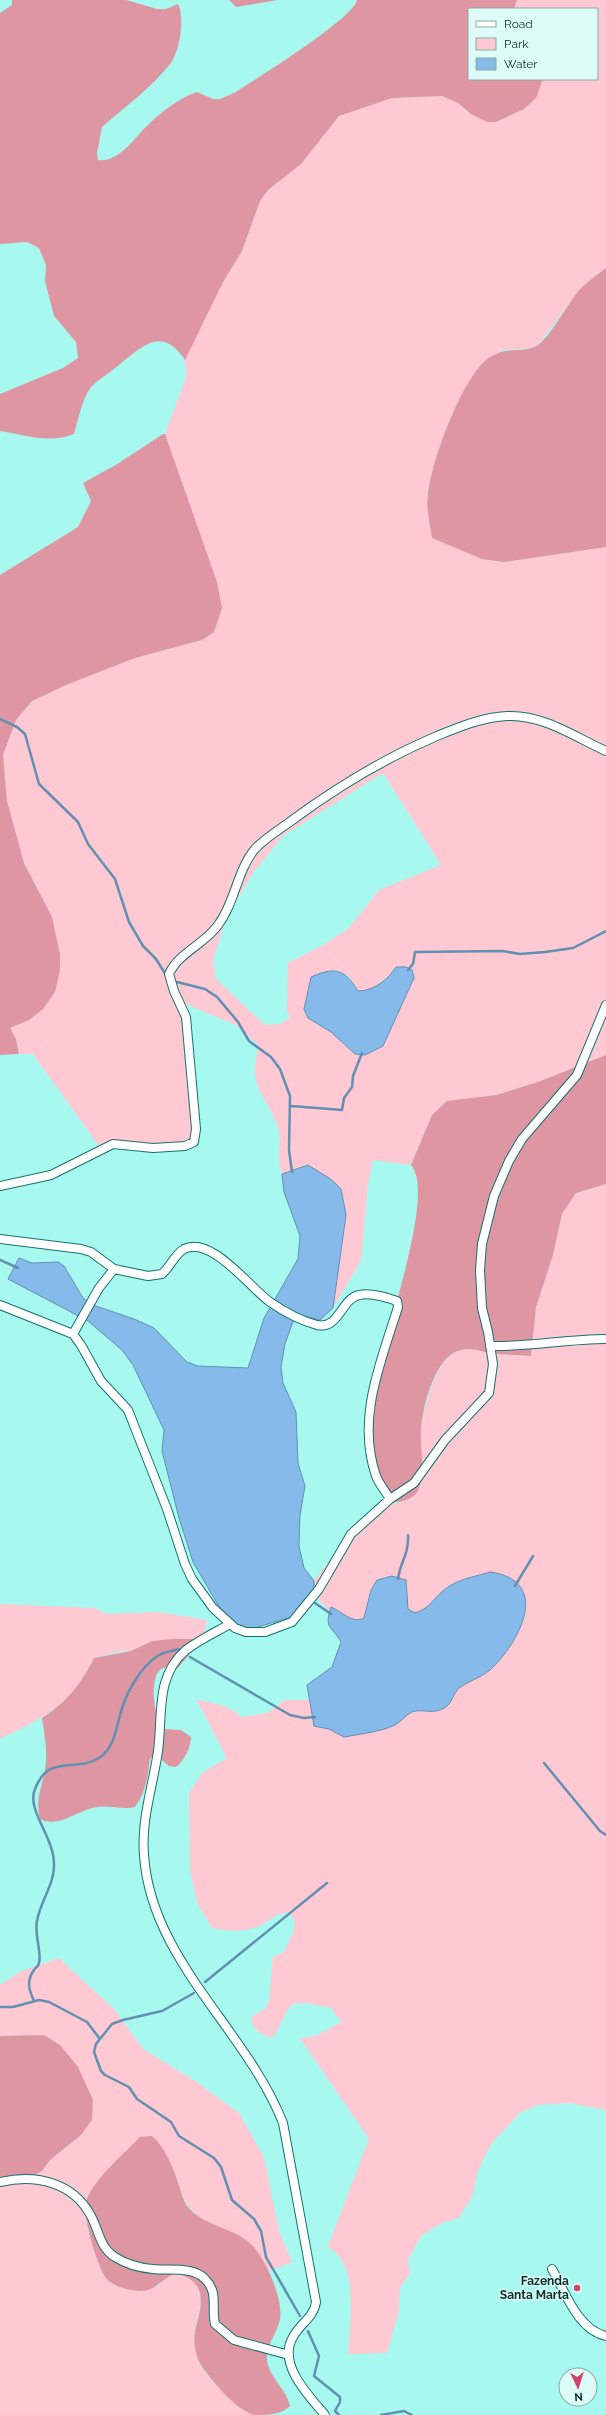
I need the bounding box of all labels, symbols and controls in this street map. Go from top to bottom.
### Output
legend [468,8,598,80]
text: Road [504,17,533,31]
text: Park [504,37,529,51]
text: Water [504,57,538,71]
place label: Fazenda Santa Marta [500,2274,569,2302]
marker: Fazenda Santa Marta [572,2283,582,2293]
north arrow [558,2367,598,2407]
text: N [574,2390,583,2403]

